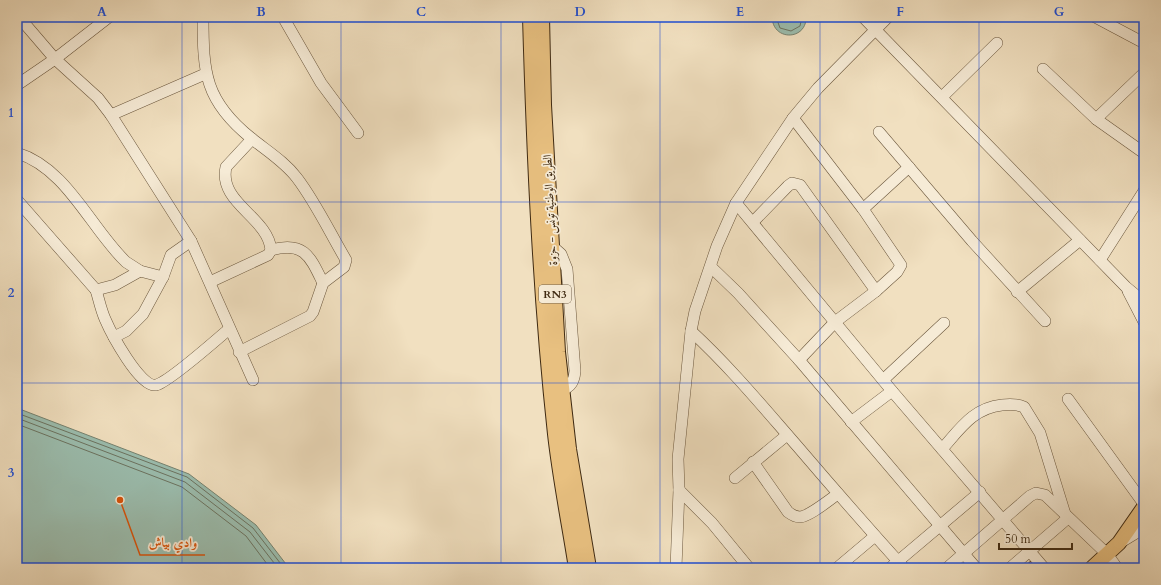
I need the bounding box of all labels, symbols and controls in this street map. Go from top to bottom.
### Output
text: A [97,3,107,21]
text: B [256,3,266,21]
text: C [416,3,426,21]
text: D [574,3,586,21]
text: E [736,3,744,21]
text: F [896,3,904,21]
text: G [1054,3,1065,21]
text: 1 [8,104,14,122]
street label: الطريق الوطنية تونس - حزوة [539,154,562,266]
text: 2 [8,284,15,302]
road number: RN3 [539,285,571,303]
text: 3 [8,464,15,482]
scale bar [999,525,1072,551]
callout: وادي بياش [140,530,205,555]
text: 50 m [1005,531,1032,547]
text: وادي بياش [149,534,197,554]

